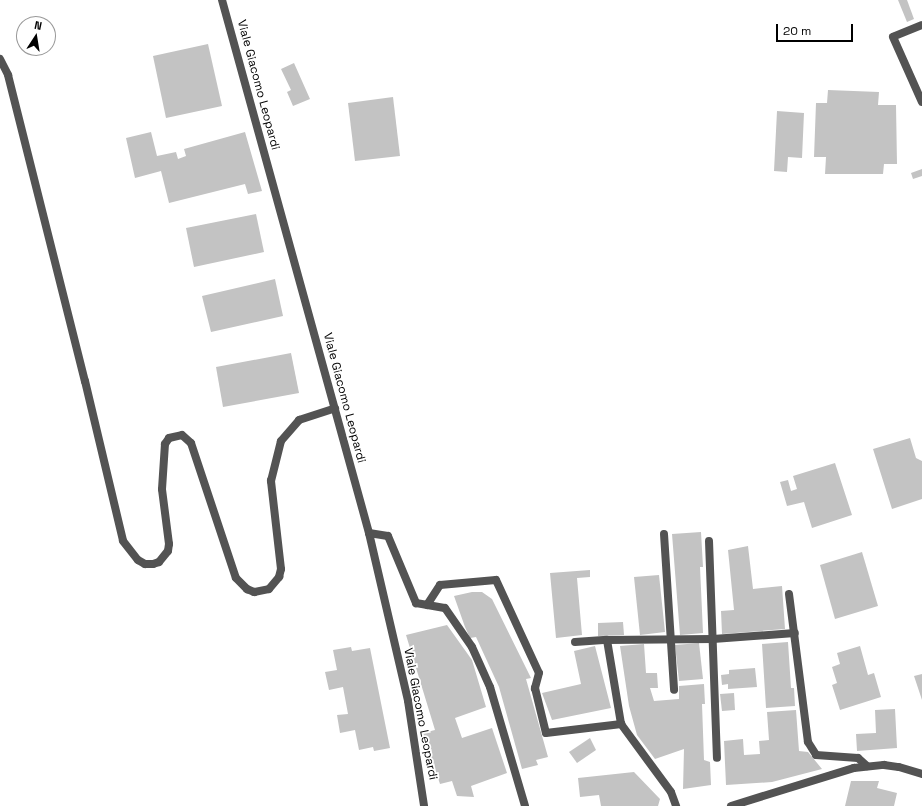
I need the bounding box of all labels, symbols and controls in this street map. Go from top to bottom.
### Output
north arrow [16,16,56,56]
scale bar [778,16,855,42]
text: N [33,18,43,33]
street label: Viale Giacomo Leopardi [234,18,282,152]
text: 20 m [783,23,811,39]
street label: Viale Giacomo Leopardi [320,331,368,465]
street label: Viale Giacomo Leopardi [400,647,440,781]

